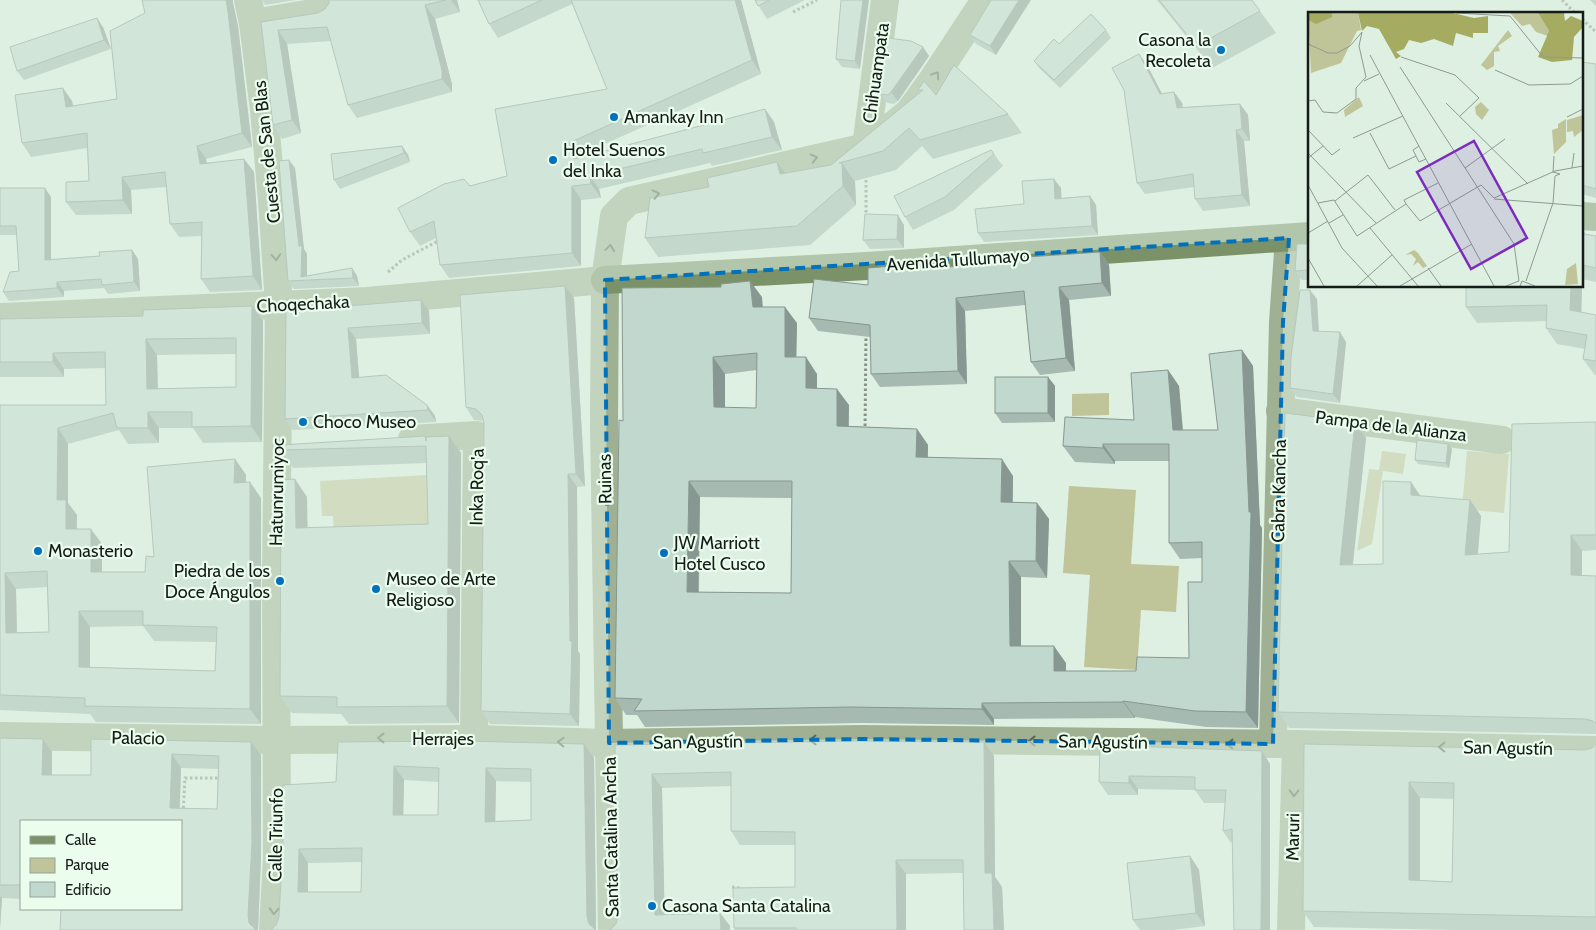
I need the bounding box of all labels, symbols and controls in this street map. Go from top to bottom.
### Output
inset map [1308,12,1584,288]
street label: Chihuampata [858,21,894,125]
place label: Casona la Recoleta [1138,29,1211,72]
marker: Casona la Recoleta [1215,44,1227,56]
one-way arrow [930,71,939,81]
street label: Cuesta de San Blas [249,80,285,224]
place label: Amankay Inn [624,106,724,128]
marker: Amankay Inn [608,111,620,123]
place label: Hotel Suenos del Inka [563,139,665,182]
one-way arrow [810,153,819,164]
marker: Hotel Suenos del Inka [547,154,559,166]
one-way arrow [651,190,660,200]
one-way arrow [604,244,614,252]
street label: Avenida Tullumayo [886,244,1030,276]
one-way arrow [271,253,282,261]
street label: Choqechaka [256,291,350,317]
street label: Pampa de la Alianza [1314,406,1468,446]
place label: Choco Museo [313,411,416,433]
marker: Choco Museo [297,416,309,428]
street label: Hatunrumiyoc [265,438,289,546]
street label: Cabra Kancha [1267,439,1291,543]
street label: Inka Roq'a [465,448,489,526]
street label: Ruinas [594,454,616,504]
place label: JW Marriott Hotel Cusco [673,532,765,575]
place label: Monasterio [48,540,133,562]
marker: Monasterio [32,545,44,557]
marker: JW Marriott Hotel Cusco [658,547,670,559]
place label: Piedra de los Doce Ángulos [165,560,270,603]
place label: Museo de Arte Religioso [386,568,496,611]
marker: Piedra de los Doce Ángulos [274,575,286,587]
marker: Museo de Arte Religioso [370,583,382,595]
street label: Palacio [111,727,165,749]
street label: Herrajes [412,728,474,750]
street label: San Agustín [653,730,743,754]
street label: San Agustín [1058,730,1148,754]
one-way arrow [377,733,385,744]
one-way arrow [809,735,816,745]
one-way arrow [557,736,565,747]
one-way arrow [1028,736,1036,746]
street label: San Agustín [1463,736,1553,760]
one-way arrow [1225,738,1233,749]
one-way arrow [1438,742,1446,752]
street label: Santa Catalina Ancha [599,756,623,917]
street label: Calle Triunfo [264,788,288,882]
one-way arrow [1289,790,1299,797]
street label: Maruri [1282,813,1304,861]
legend [20,820,182,910]
text: Calle [65,831,96,849]
text: Parque [65,856,109,874]
text: Edificio [65,881,111,899]
place label: Casona Santa Catalina [662,895,831,917]
marker: Casona Santa Catalina [646,900,658,912]
one-way arrow [268,907,279,915]

